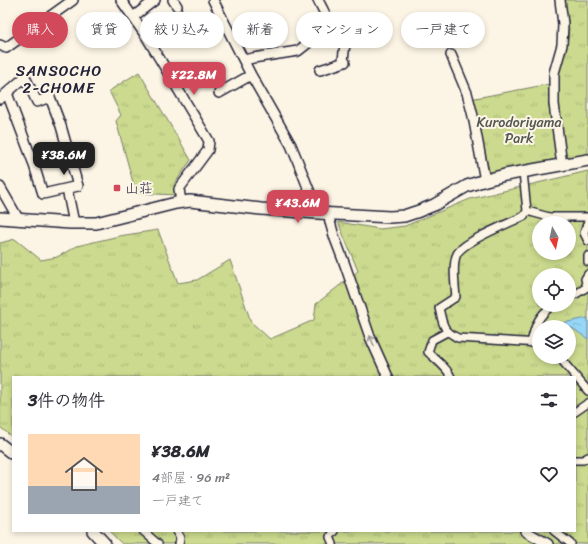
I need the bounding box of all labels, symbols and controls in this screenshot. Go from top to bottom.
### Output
chip: 購入 [12,12,68,48]
chip: 賃貸 [76,12,132,48]
chip: 絞り込み [140,12,224,48]
chip: 新着 [232,12,288,48]
chip: マンション [296,12,393,48]
chip: 一戸建て [401,12,485,48]
district label: SANSOCHO 2-CHOME [16,58,102,101]
pin: ¥22.8M [161,62,227,96]
text: ¥22.8M [172,63,216,86]
park label: Kurodoriyama Park [477,110,561,151]
pin: ¥38.6M [31,142,97,176]
text: ¥38.6M [42,143,86,166]
place label: 山荘 [125,176,153,201]
marker: 山荘 [112,183,122,193]
pin: ¥43.6M [265,190,331,224]
text: ¥43.6M [276,191,320,214]
north arrow [532,216,576,260]
map controls [532,216,576,364]
button: locate [532,268,576,312]
button: layers [532,320,576,364]
one-way arrow [368,336,376,348]
text: 3件の物件 [28,385,105,415]
icon: filters [538,389,560,411]
text: ¥38.6M [152,436,210,466]
icon: home [60,450,108,498]
icon: heart [538,463,560,485]
text: 4部屋 · 96 m² [152,466,230,489]
text: 一戸建て [152,489,204,512]

